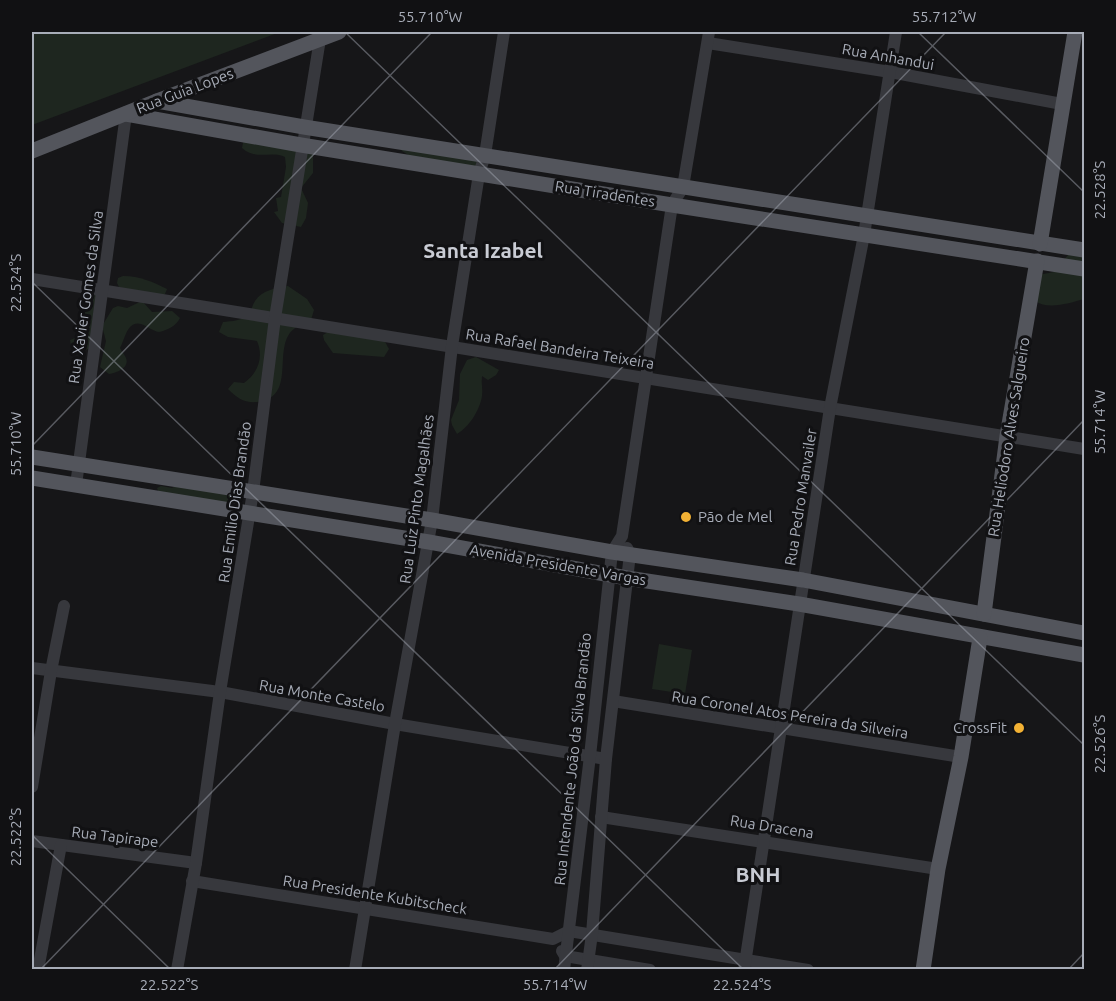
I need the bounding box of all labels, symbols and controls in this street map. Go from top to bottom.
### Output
text: 55.710°W [398,8,462,25]
text: 55.712°W [912,8,976,25]
street label: Rua Anhandui [841,40,935,73]
street label: Rua Guia Lopes [134,64,236,117]
text: 22.528°S [1091,161,1108,219]
street label: Rua Tiradentes [554,177,656,210]
street label: Rua Xavier Gomes da Silva [65,209,106,385]
district label: Santa Izabel [423,238,543,262]
text: 22.524°S [7,254,24,312]
street label: Rua Rafael Bandeira Teixeira [465,325,656,372]
street label: Rua Heliodoro Alves Salgueiro [984,336,1033,538]
text: 55.714°W [1091,390,1108,454]
text: 55.710°W [7,412,24,476]
street label: Rua Luiz Pinto Magalhães [396,413,437,585]
street label: Rua Emilio Dias Brandão [215,420,254,584]
street label: Rua Pedro Manvailer [781,427,820,567]
place label: Pão de Mel [698,508,773,525]
marker: Pão de Mel [679,510,693,524]
street label: Avenida Presidente Vargas [468,541,648,588]
street label: Rua Intendente João da Silva Brandão [551,632,594,886]
street label: Rua Monte Castelo [258,676,386,715]
street label: Rua Coronel Atos Pereira da Silveira [671,687,910,742]
text: 22.526°S [1091,715,1108,773]
place label: CrossFit [953,719,1007,736]
marker: CrossFit [1012,721,1026,735]
text: 22.522°S [7,808,24,866]
street label: Rua Dracena [729,812,815,842]
street label: Rua Tapirape [71,823,159,850]
district label: BNH [736,862,780,886]
street label: Rua Presidente Kubitscheck [282,872,469,918]
text: 22.522°S [140,976,198,993]
text: 55.714°W [523,976,587,993]
text: 22.524°S [713,976,771,993]

